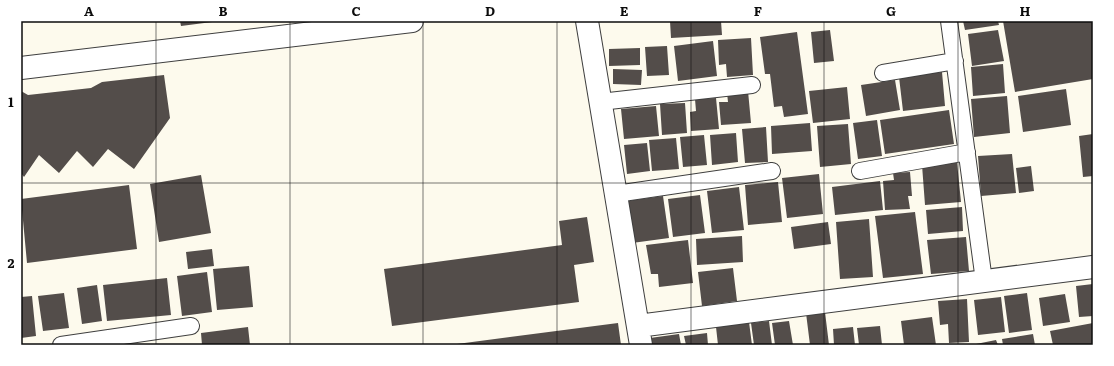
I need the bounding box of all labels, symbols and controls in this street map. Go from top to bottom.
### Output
text: A [84,1,94,20]
text: B [219,1,228,20]
text: C [351,1,361,20]
text: D [485,1,495,20]
text: E [620,1,629,20]
text: F [754,1,762,20]
text: G [886,1,896,20]
text: H [1020,1,1031,20]
text: 1 [8,92,14,111]
text: 2 [8,253,15,272]

